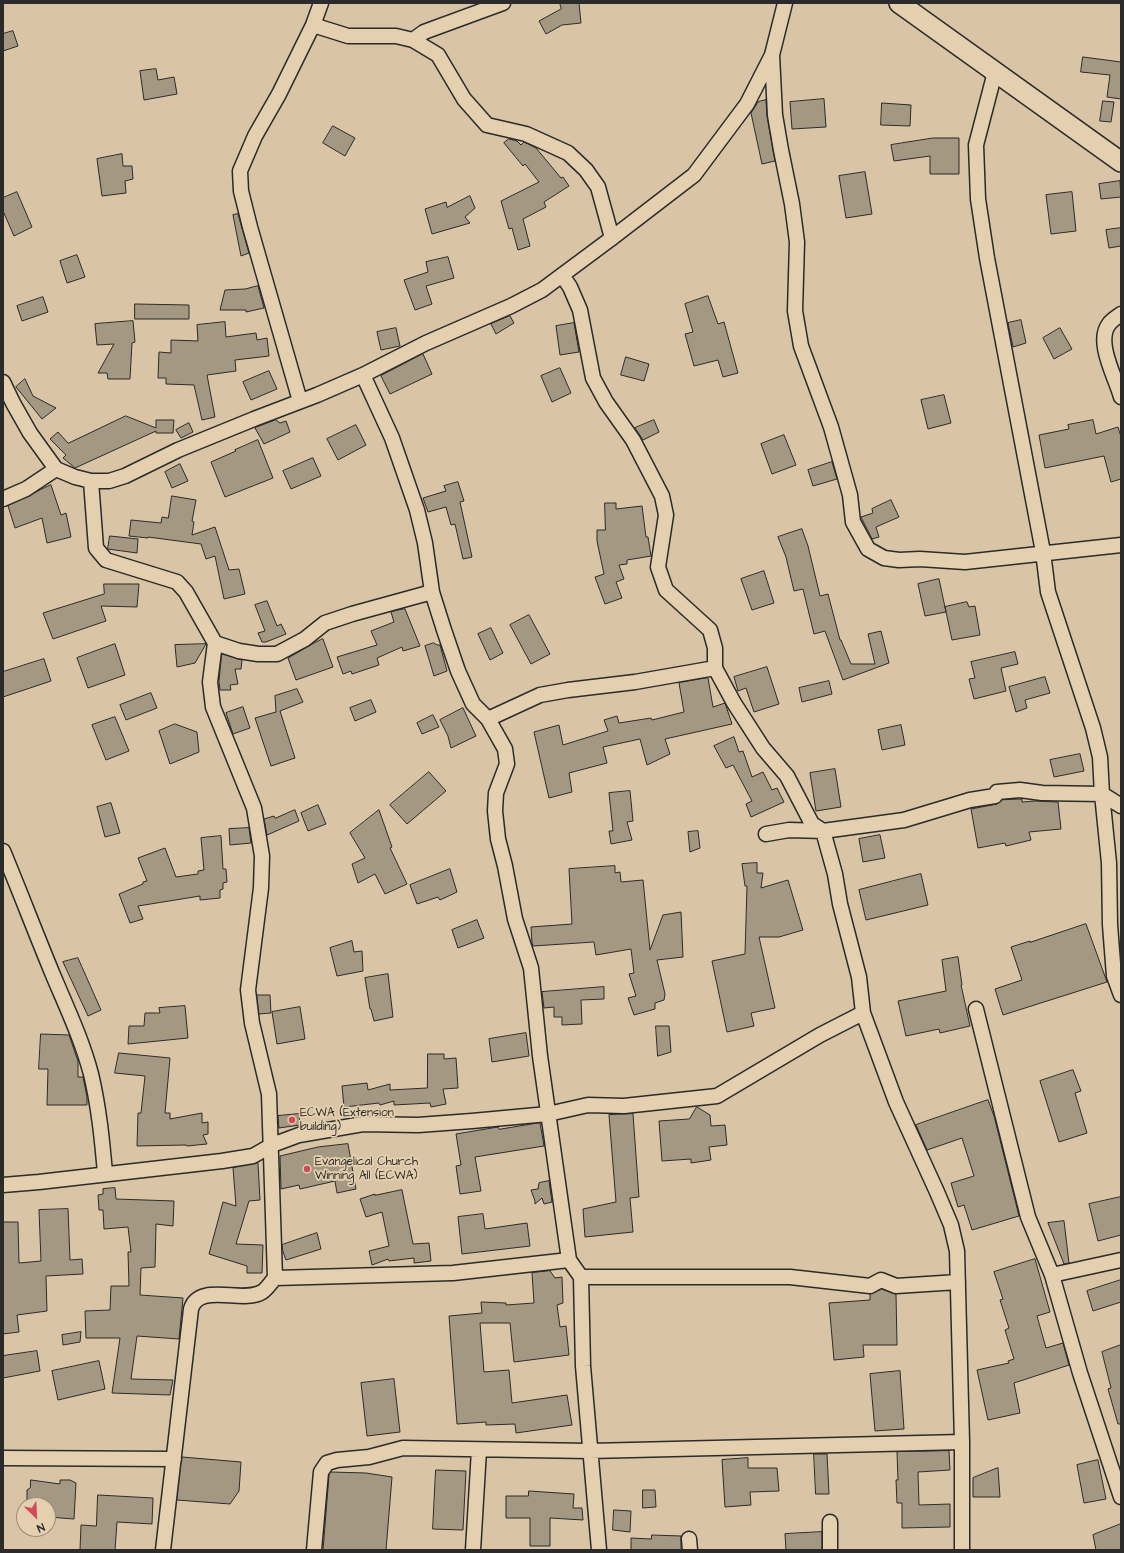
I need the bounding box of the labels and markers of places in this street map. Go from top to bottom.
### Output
place label: ECWA (Extension building) [300,1106,394,1134]
marker: ECWA (Extension building) [287,1115,297,1125]
place label: Evangelical Church Winning All (ECWA) [315,1155,418,1183]
marker: Evangelical Church Winning All (ECWA) [302,1164,312,1174]

